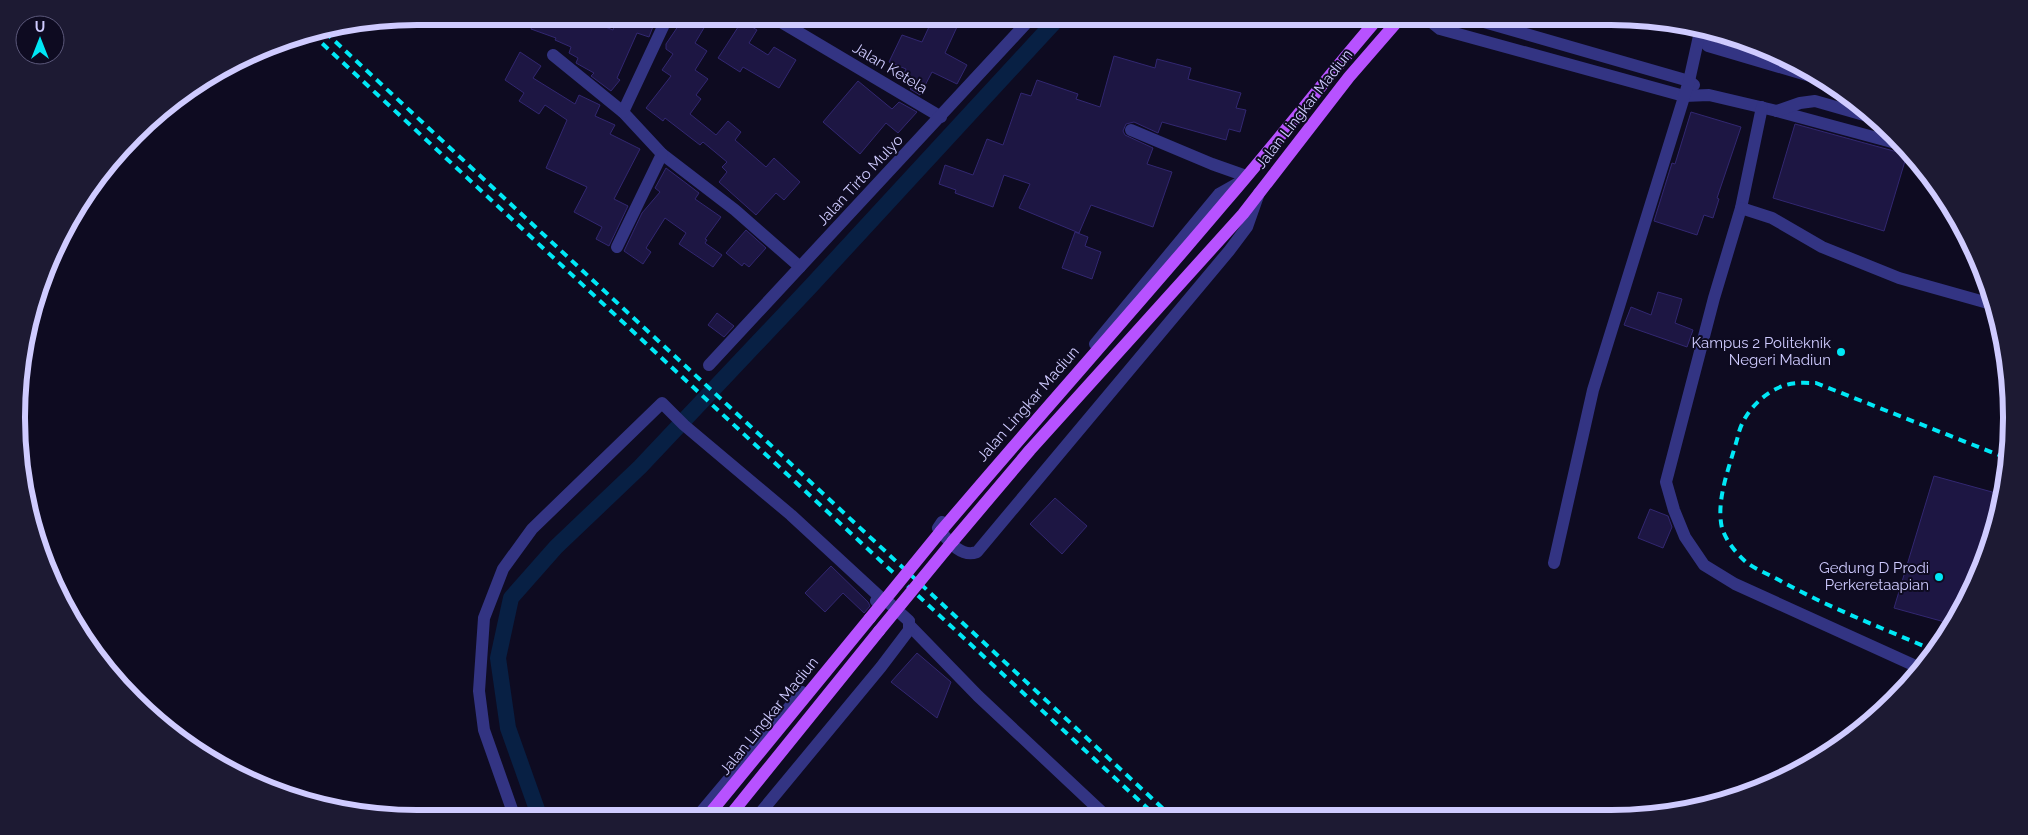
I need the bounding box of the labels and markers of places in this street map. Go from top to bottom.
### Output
place label: Kampus 2 Politeknik Negeri Madiun [1691,334,1831,369]
marker: Kampus 2 Politeknik Negeri Madiun [1835,346,1847,358]
place label: Gedung D Prodi Perkeretaapian [1819,559,1929,594]
marker: Gedung D Prodi Perkeretaapian [1933,571,1945,583]

